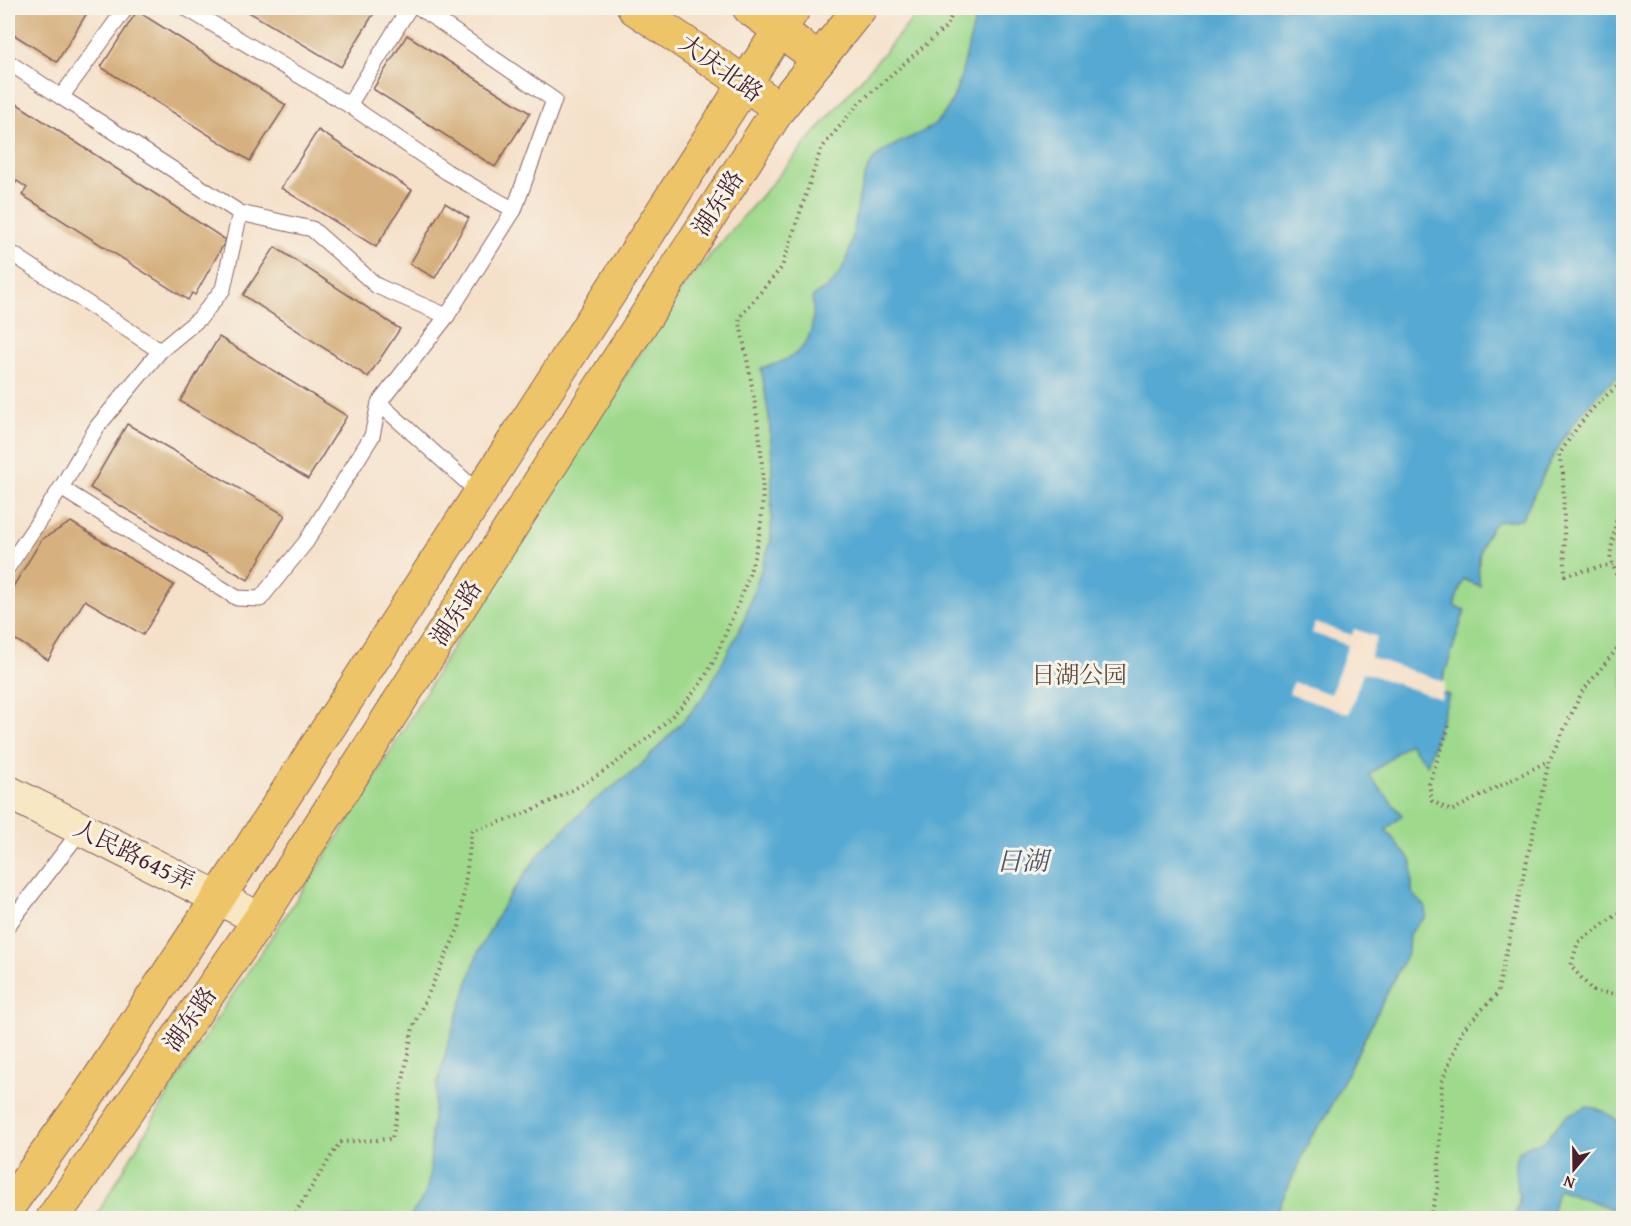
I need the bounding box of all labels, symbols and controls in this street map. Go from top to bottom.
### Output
street label: 大庆北路 [672,25,770,110]
street label: 湖东路 [683,163,752,242]
street label: 湖东路 [421,573,490,652]
park label: 日湖公园 [1031,657,1127,692]
street label: 人民路645弄 [68,810,201,899]
water label: 日湖 [996,841,1052,880]
street label: 湖东路 [155,979,225,1058]
north arrow [1544,1139,1604,1199]
text: N [1559,1170,1578,1196]

